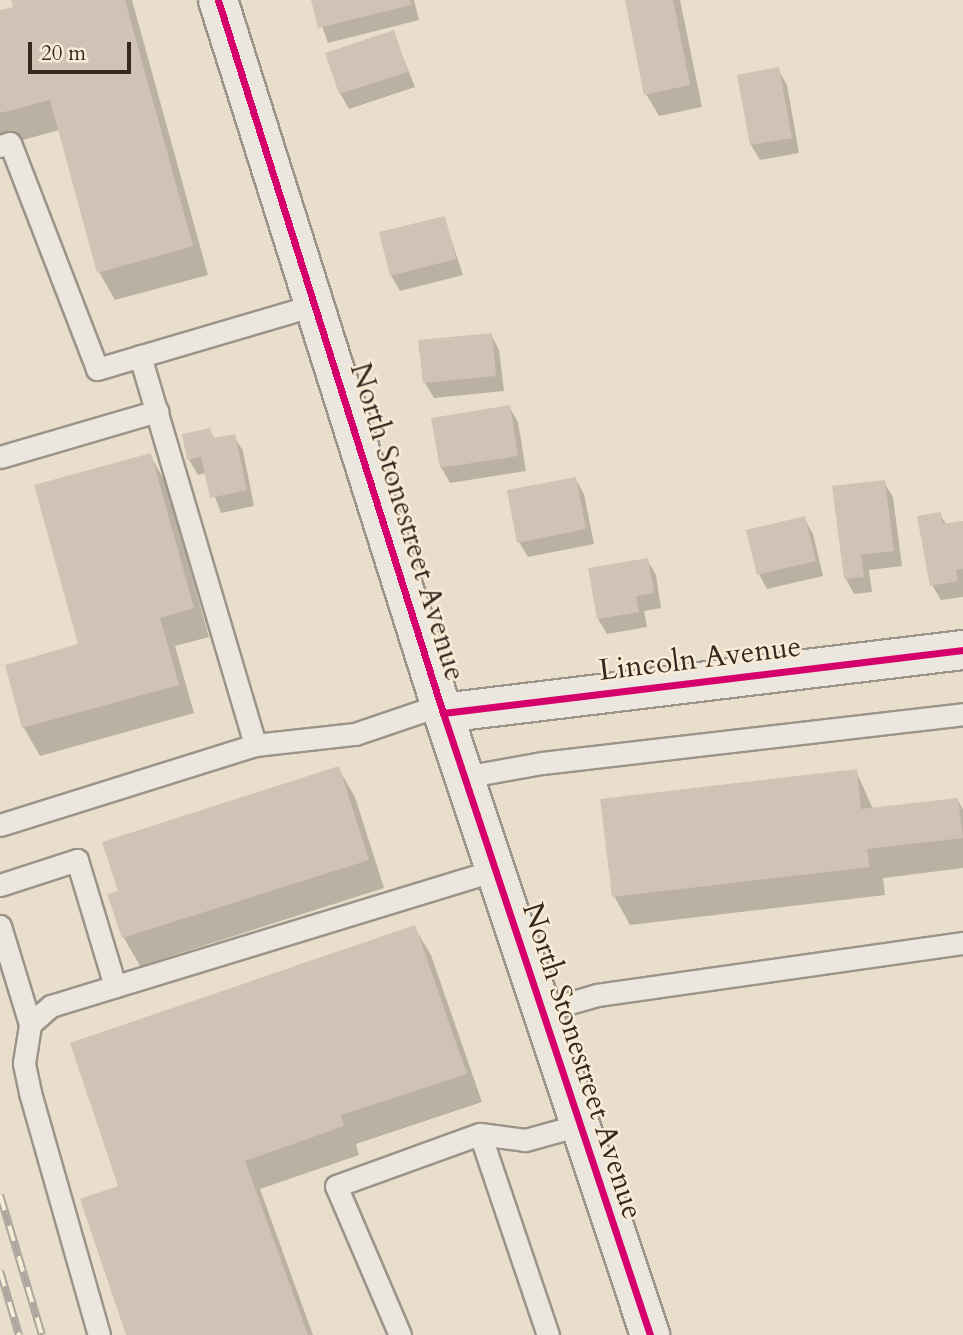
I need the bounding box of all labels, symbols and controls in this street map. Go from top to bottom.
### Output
scale bar [32,28,135,72]
text: 20 m [41,39,86,68]
street label: North Stonestreet Avenue [341,359,473,685]
street label: Lincoln Avenue [597,629,803,689]
street label: North Stonestreet Avenue [514,898,650,1224]

